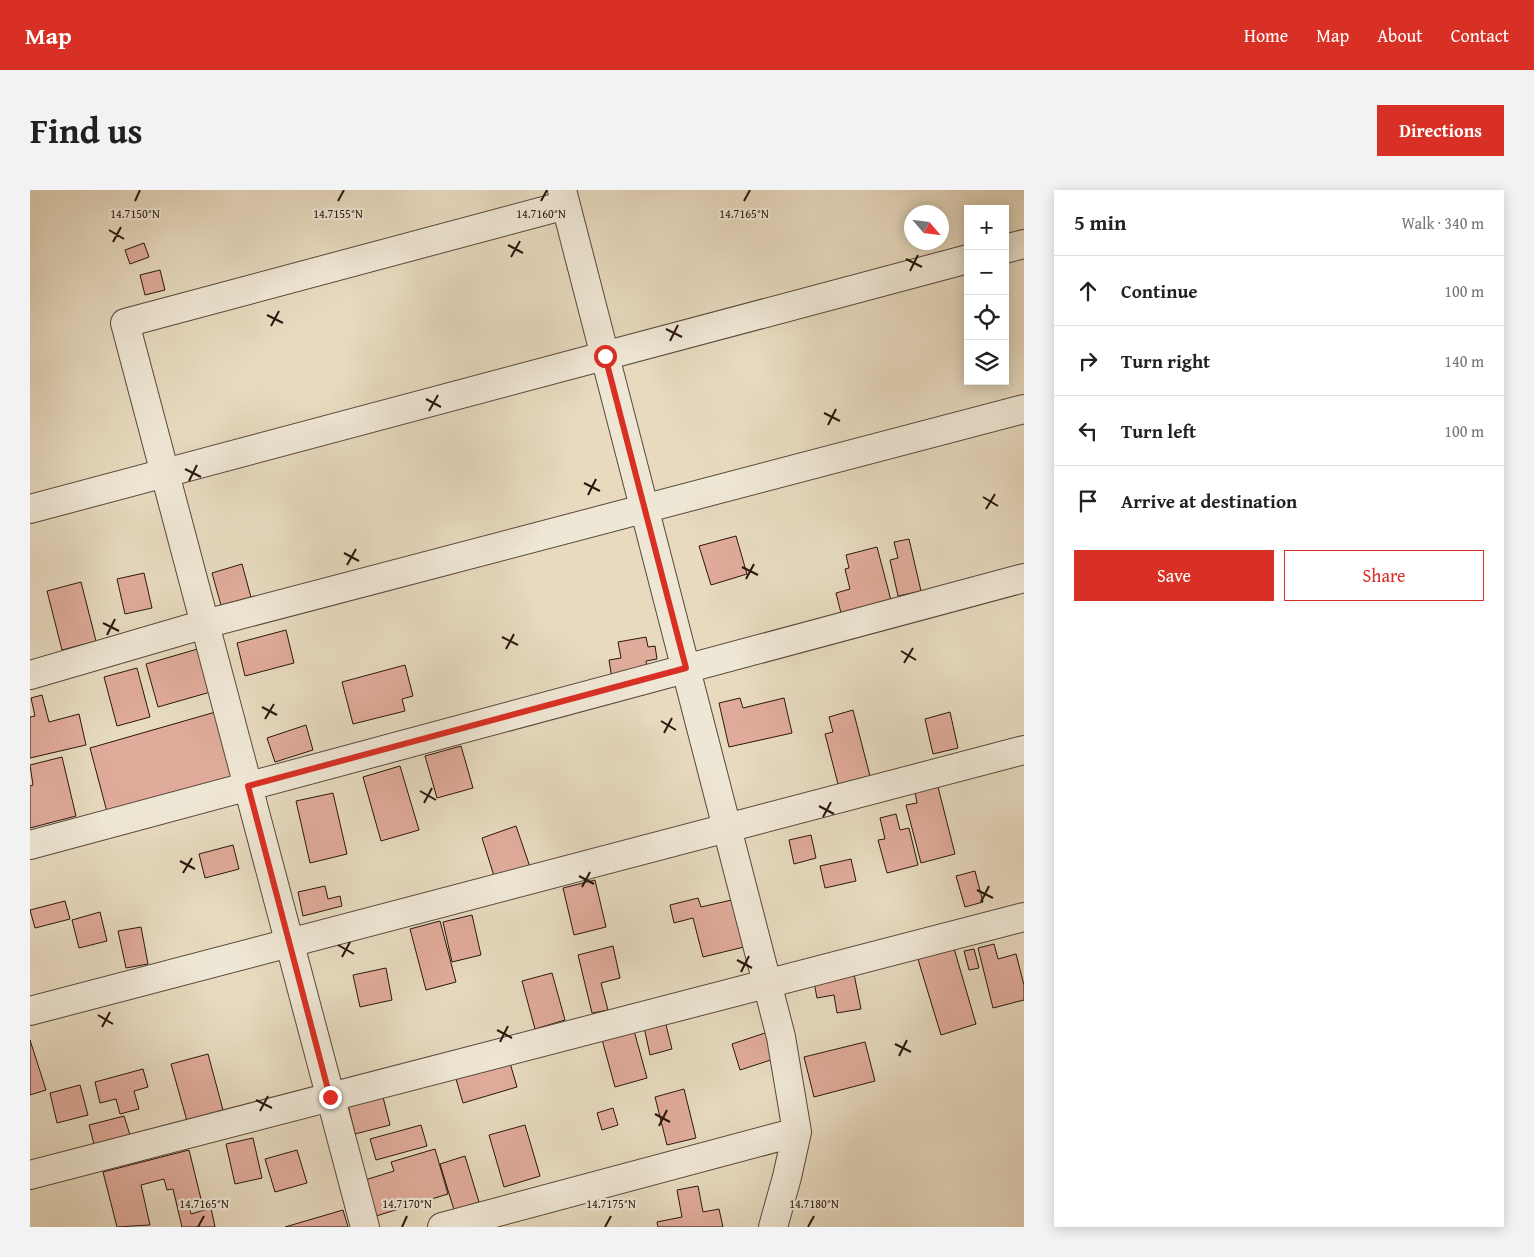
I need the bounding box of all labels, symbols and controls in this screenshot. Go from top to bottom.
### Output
text: Map [25,18,72,53]
text: Home [1244,22,1288,49]
text: Map [1316,22,1349,49]
text: About [1377,22,1423,49]
text: Contact [1451,22,1509,49]
text: Find us [30,105,143,156]
button: Directions [1377,105,1504,156]
text: 14.7150°N [110,205,160,222]
text: 14.7155°N [313,205,363,222]
text: 14.7160°N [516,205,566,222]
text: 14.7165°N [719,205,769,222]
north arrow [904,205,949,250]
map controls [964,205,1009,385]
button: + [964,205,1009,250]
text: 5 min [1074,207,1126,238]
text: Walk · 340 m [1401,211,1484,235]
button: − [964,250,1009,295]
icon: ahead [1074,277,1102,305]
text: Continue [1121,277,1198,305]
text: 100 m [1444,279,1484,303]
button: locate [964,295,1009,340]
button: layers [964,340,1009,385]
route start [594,345,617,368]
icon: right [1074,347,1102,375]
text: Turn right [1121,347,1210,375]
text: 140 m [1444,349,1484,373]
icon: left [1074,417,1102,445]
text: Turn left [1121,417,1196,445]
text: 100 m [1444,419,1484,443]
icon: arrive [1074,487,1102,515]
text: Arrive at destination [1121,487,1297,515]
button: Save [1074,550,1274,601]
button: Share [1284,550,1484,601]
route end [319,1086,342,1109]
text: 14.7165°N [179,1195,229,1212]
text: 14.7170°N [382,1195,432,1212]
text: 14.7175°N [586,1195,636,1212]
text: 14.7180°N [789,1195,839,1212]

